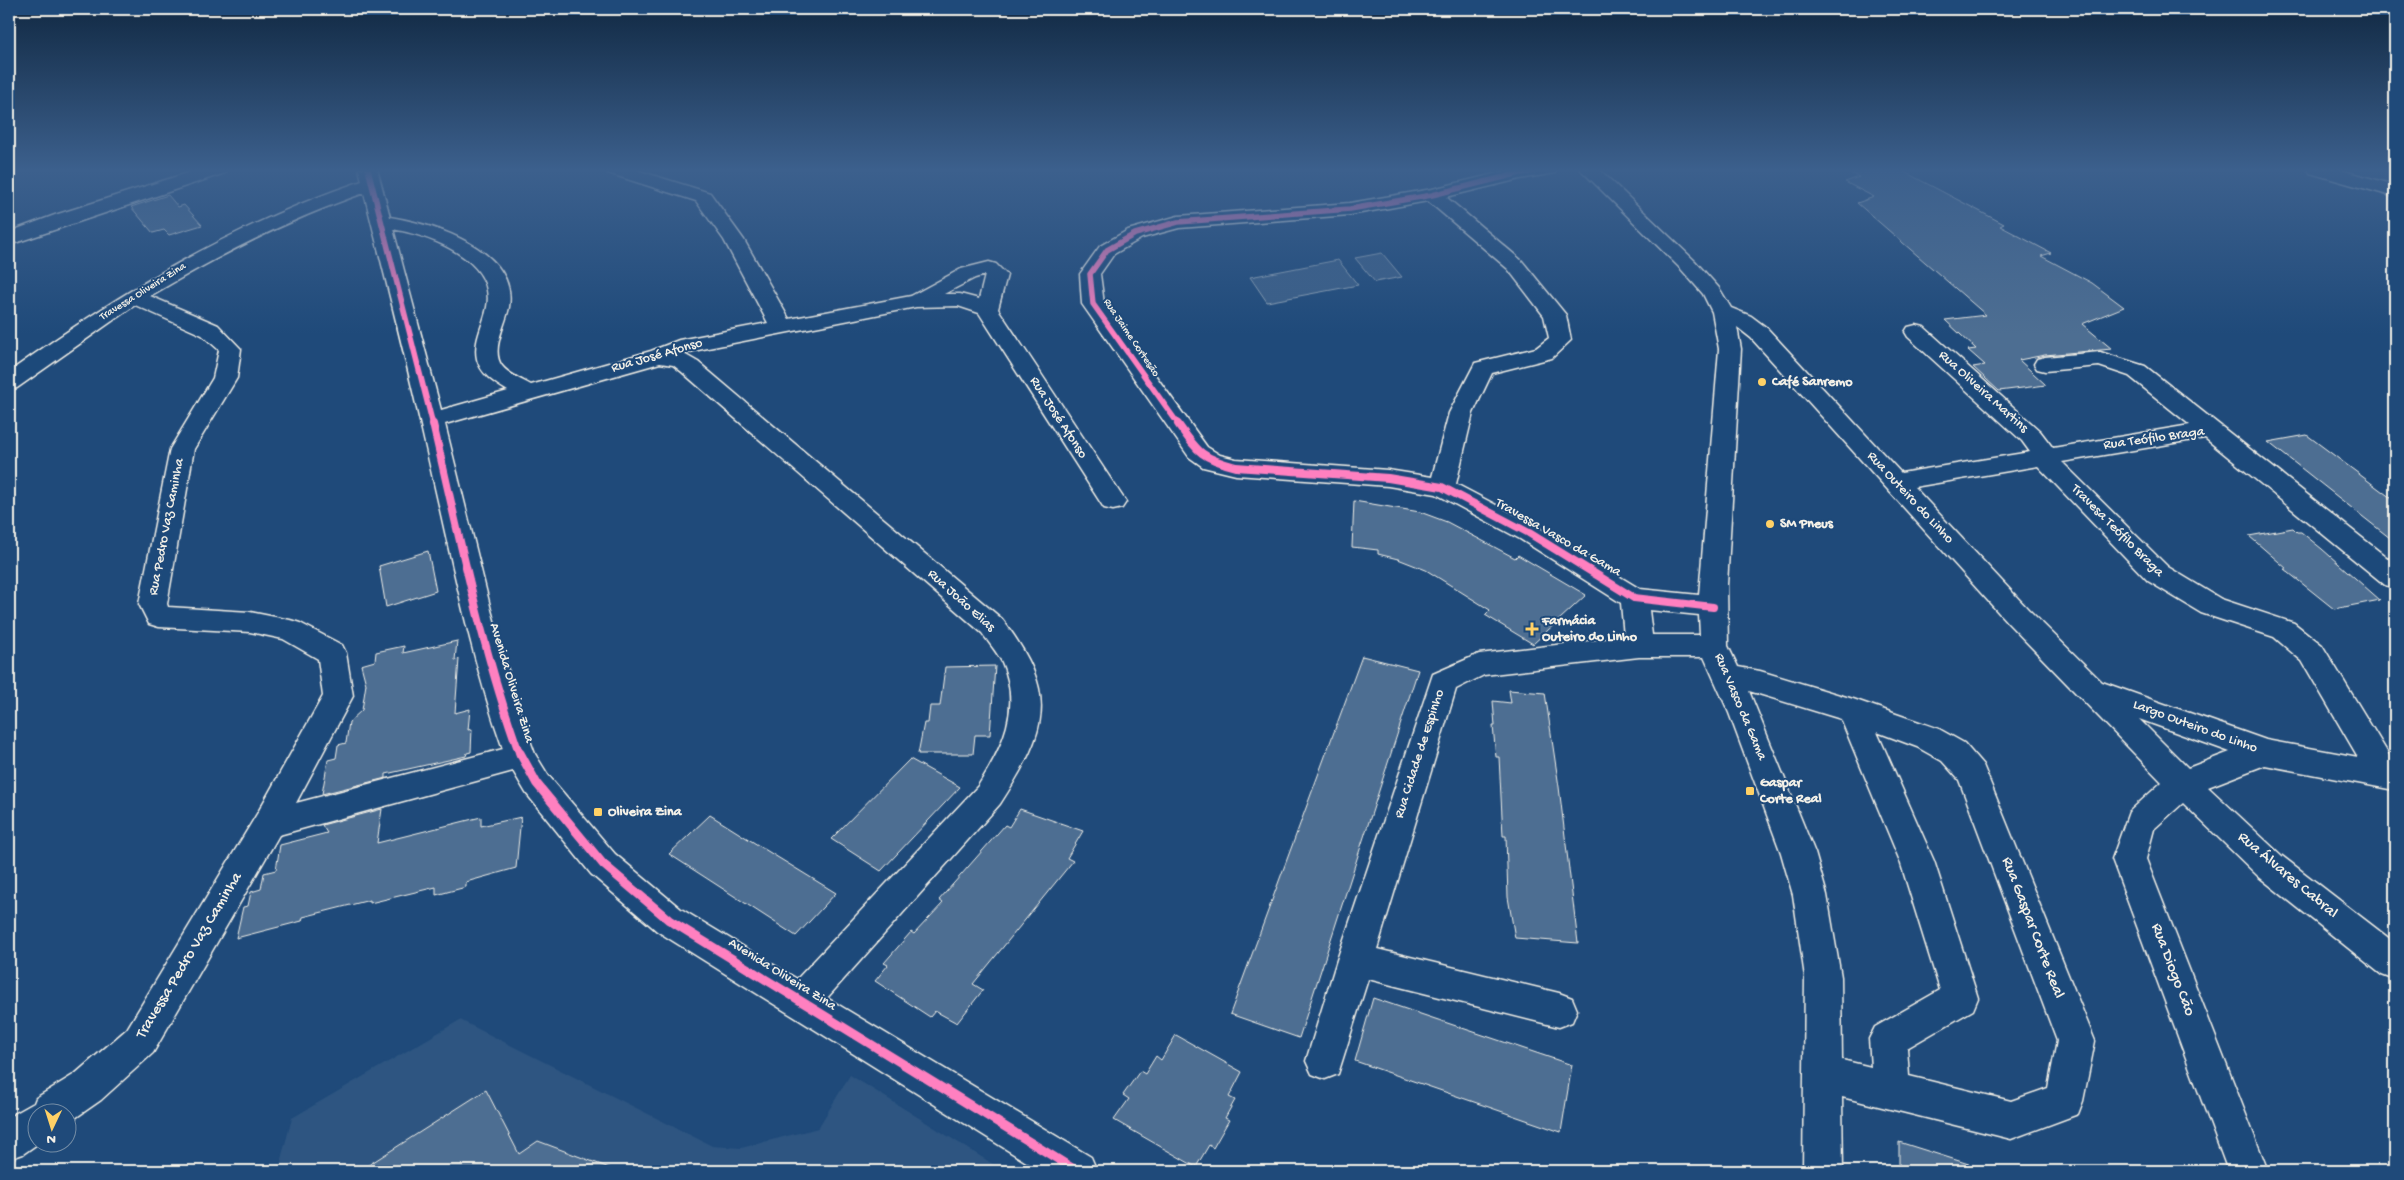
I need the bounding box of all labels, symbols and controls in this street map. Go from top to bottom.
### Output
street label: Travessa Oliveira Zina [97,260,189,324]
street label: Rua Jaime Cortesão [1100,297,1162,380]
street label: Rua José Afonso [609,335,705,377]
street label: Rua Oliveira Martins [1935,347,2032,437]
street label: Rua José Afonso [1025,374,1091,462]
place label: Café Sanremo [1771,374,1853,391]
marker: Café Sanremo [1756,376,1768,388]
street label: Rua Teófilo Braga [2103,423,2207,454]
street label: Rua Outeiro do Linho [1863,448,1957,548]
street label: Rua Pedro Vaz Caminha [145,456,189,597]
street label: Travesa Teófilo Braga [2066,480,2168,582]
street label: Travessa Vasco da Gama [1491,494,1625,582]
place label: SM Pneus [1780,516,1834,533]
marker: SM Pneus [1764,518,1776,530]
street label: Rua João Elias [923,566,999,637]
place label: Farmácia Outeiro do Linho [1541,613,1638,646]
street label: Avenida Oliveira Zina [485,621,538,746]
marker: Farmácia Outeiro do Linho [1526,623,1538,635]
street label: Rua Vasco da Gama [1710,651,1771,764]
street label: Rua Cidade de Espinho [1391,687,1449,821]
street label: Largo Outeiro do Linho [2130,697,2260,757]
place label: Gaspar Corte Real [1759,775,1821,808]
marker: Gaspar Corte Real [1744,785,1756,797]
place label: Oliveira Zina [608,804,683,821]
marker: Oliveira Zina [592,806,604,818]
street label: Rua Álvares Cabral [2233,828,2342,923]
street label: Rua Gaspar Corte Real [1996,855,2068,1001]
street label: Travessa Pedro Vaz Caminha [132,868,248,1044]
street label: Rua Diogo Cão [2146,921,2198,1019]
street label: Avenida Oliveira Zina [725,935,840,1016]
north arrow [28,1102,78,1152]
text: N [46,1130,56,1147]

